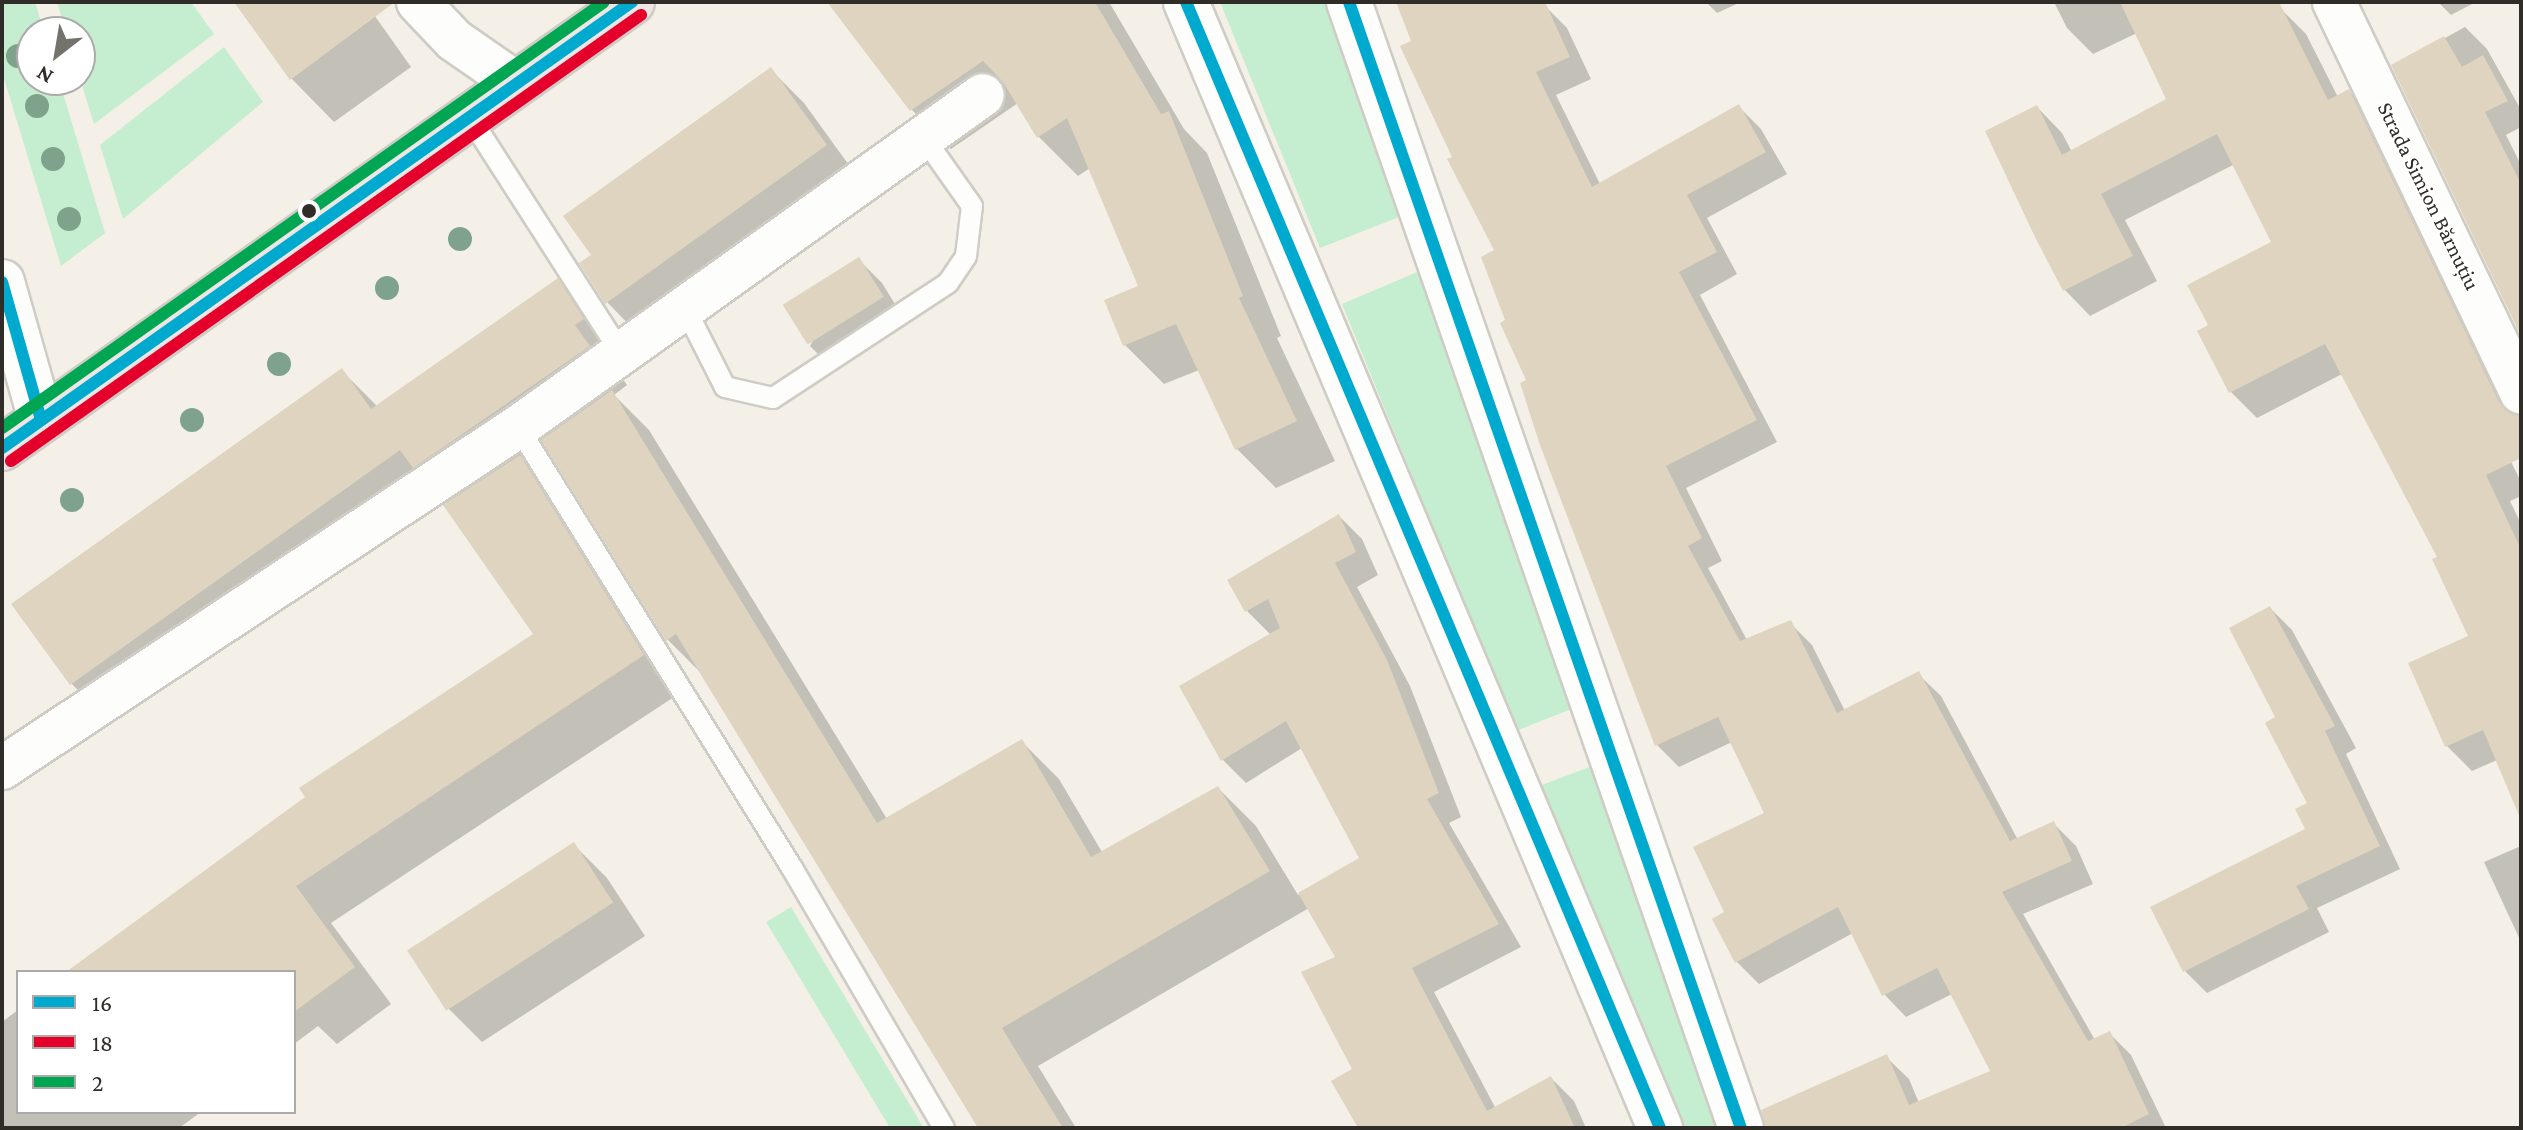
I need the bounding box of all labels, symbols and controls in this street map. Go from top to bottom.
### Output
north arrow [16,16,96,96]
text: N [32,61,57,90]
street label: Strada Simion Bărnuțiu [2372,98,2486,294]
unlabelled marker [301,203,317,219]
legend [16,970,296,1114]
text: 16 [92,989,112,1016]
text: 18 [92,1029,113,1056]
text: 2 [92,1069,103,1096]

